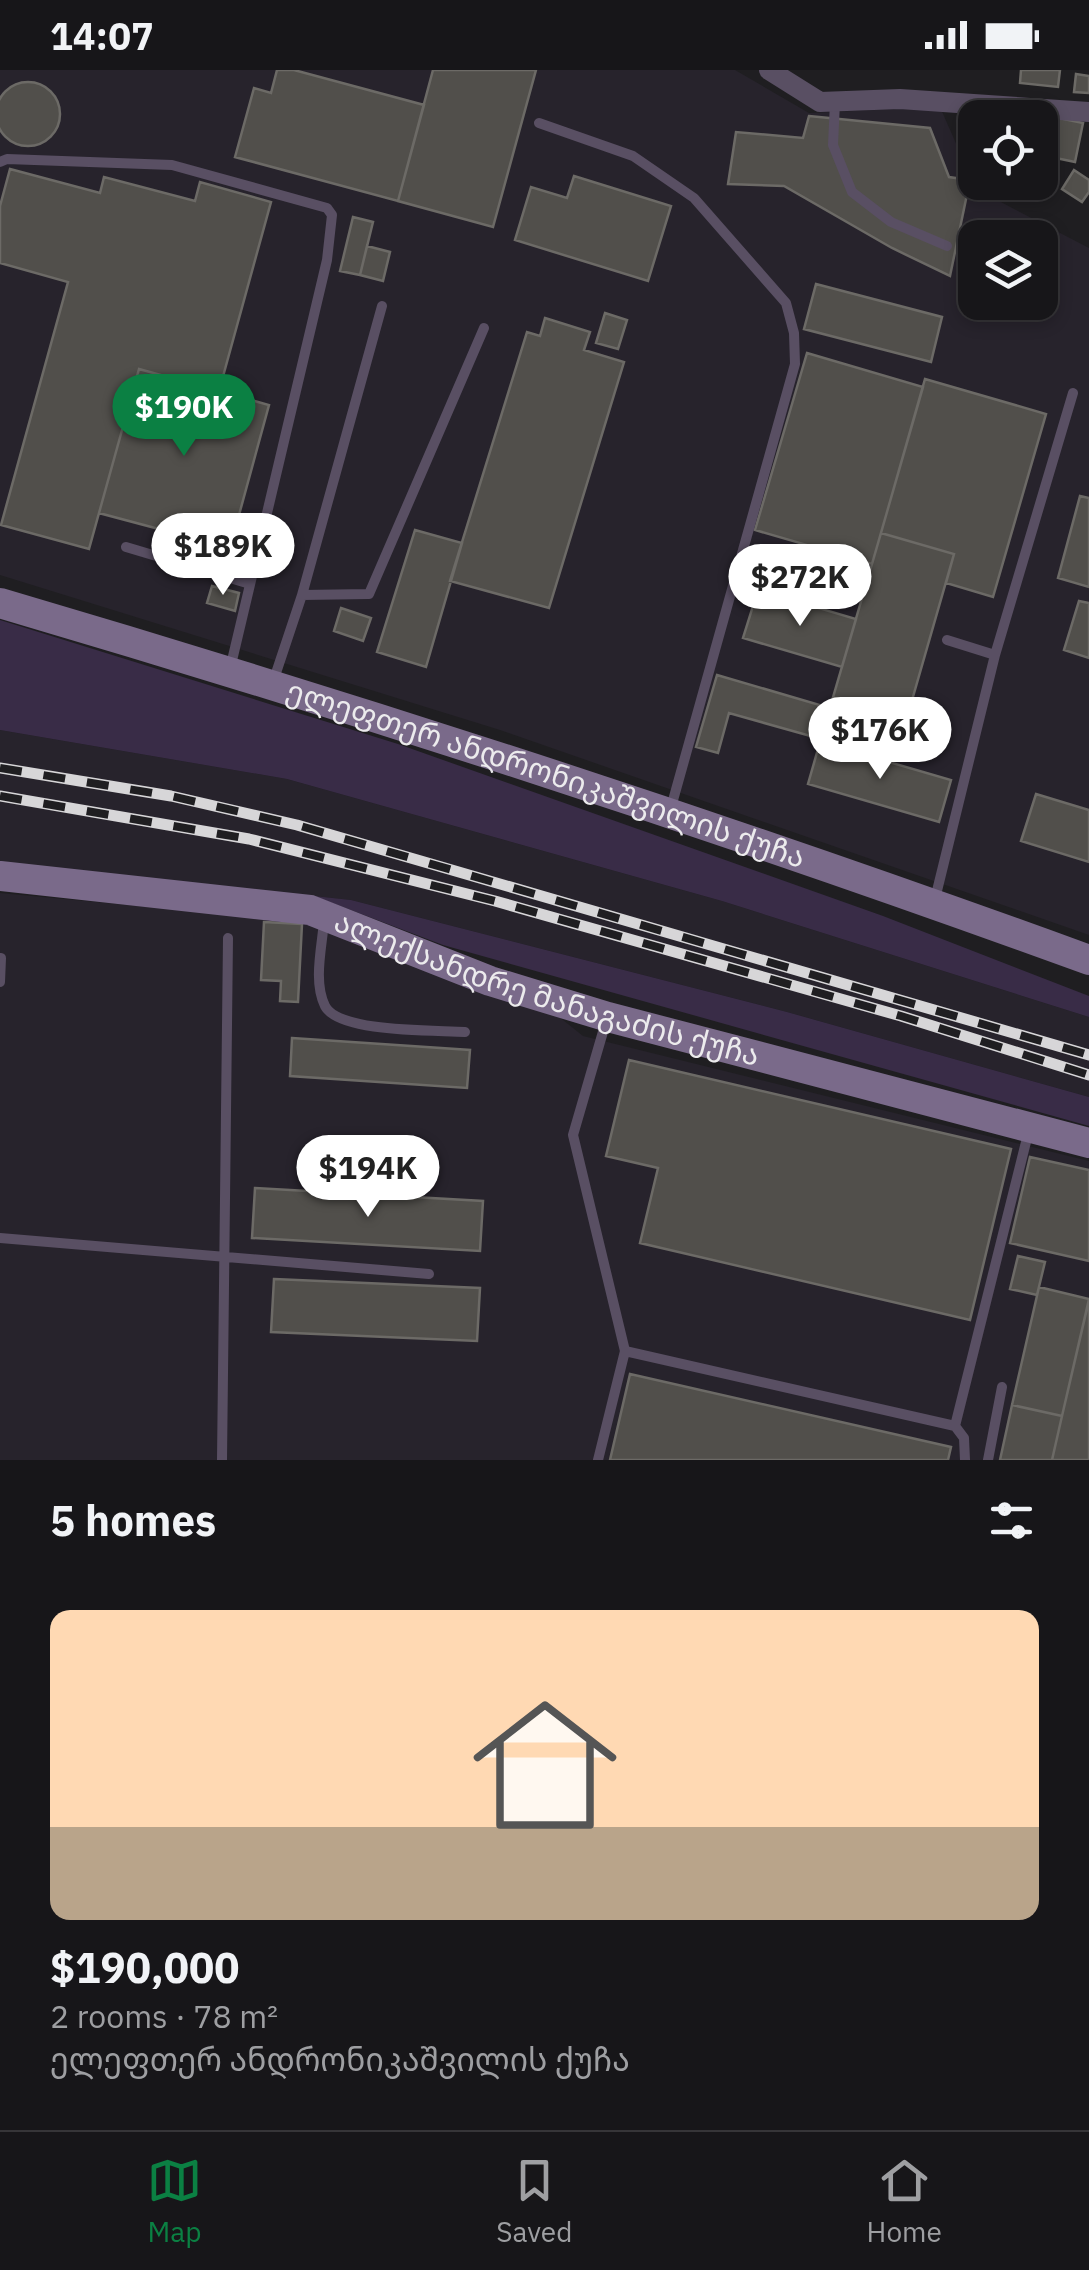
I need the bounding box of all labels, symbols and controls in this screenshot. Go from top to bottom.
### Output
text: 14:07 [50,11,154,60]
map controls [958,100,1058,320]
button: locate [958,100,1058,200]
button: layers [958,220,1058,320]
pin: $190K [114,374,254,459]
text: $190K [134,385,234,427]
pin: $189K [153,513,293,598]
text: $189K [173,524,273,566]
pin: $272K [730,544,870,629]
text: $272K [750,555,850,597]
street label: ელეფთერ ანდრონიკაშვილის ქუჩა [282,670,811,876]
pin: $176K [810,697,950,782]
text: $176K [830,708,930,750]
street label: ალექსანდრე მანაგაძის ქუჩა [329,901,764,1074]
pin: $194K [298,1135,438,1220]
text: $194K [318,1146,418,1188]
text: 5 homes [50,1493,216,1548]
icon: filters [984,1493,1039,1548]
icon: home [455,1675,635,1855]
text: $190,000 [50,1940,239,1995]
text: 2 rooms · 78 m² [50,1995,278,2037]
text: ელეფთერ ანდრონიკაშვილის ქუჩა [50,2038,630,2080]
tab: Map [147,2153,202,2250]
tab: Saved [496,2153,572,2250]
tab: Home [867,2153,942,2250]

